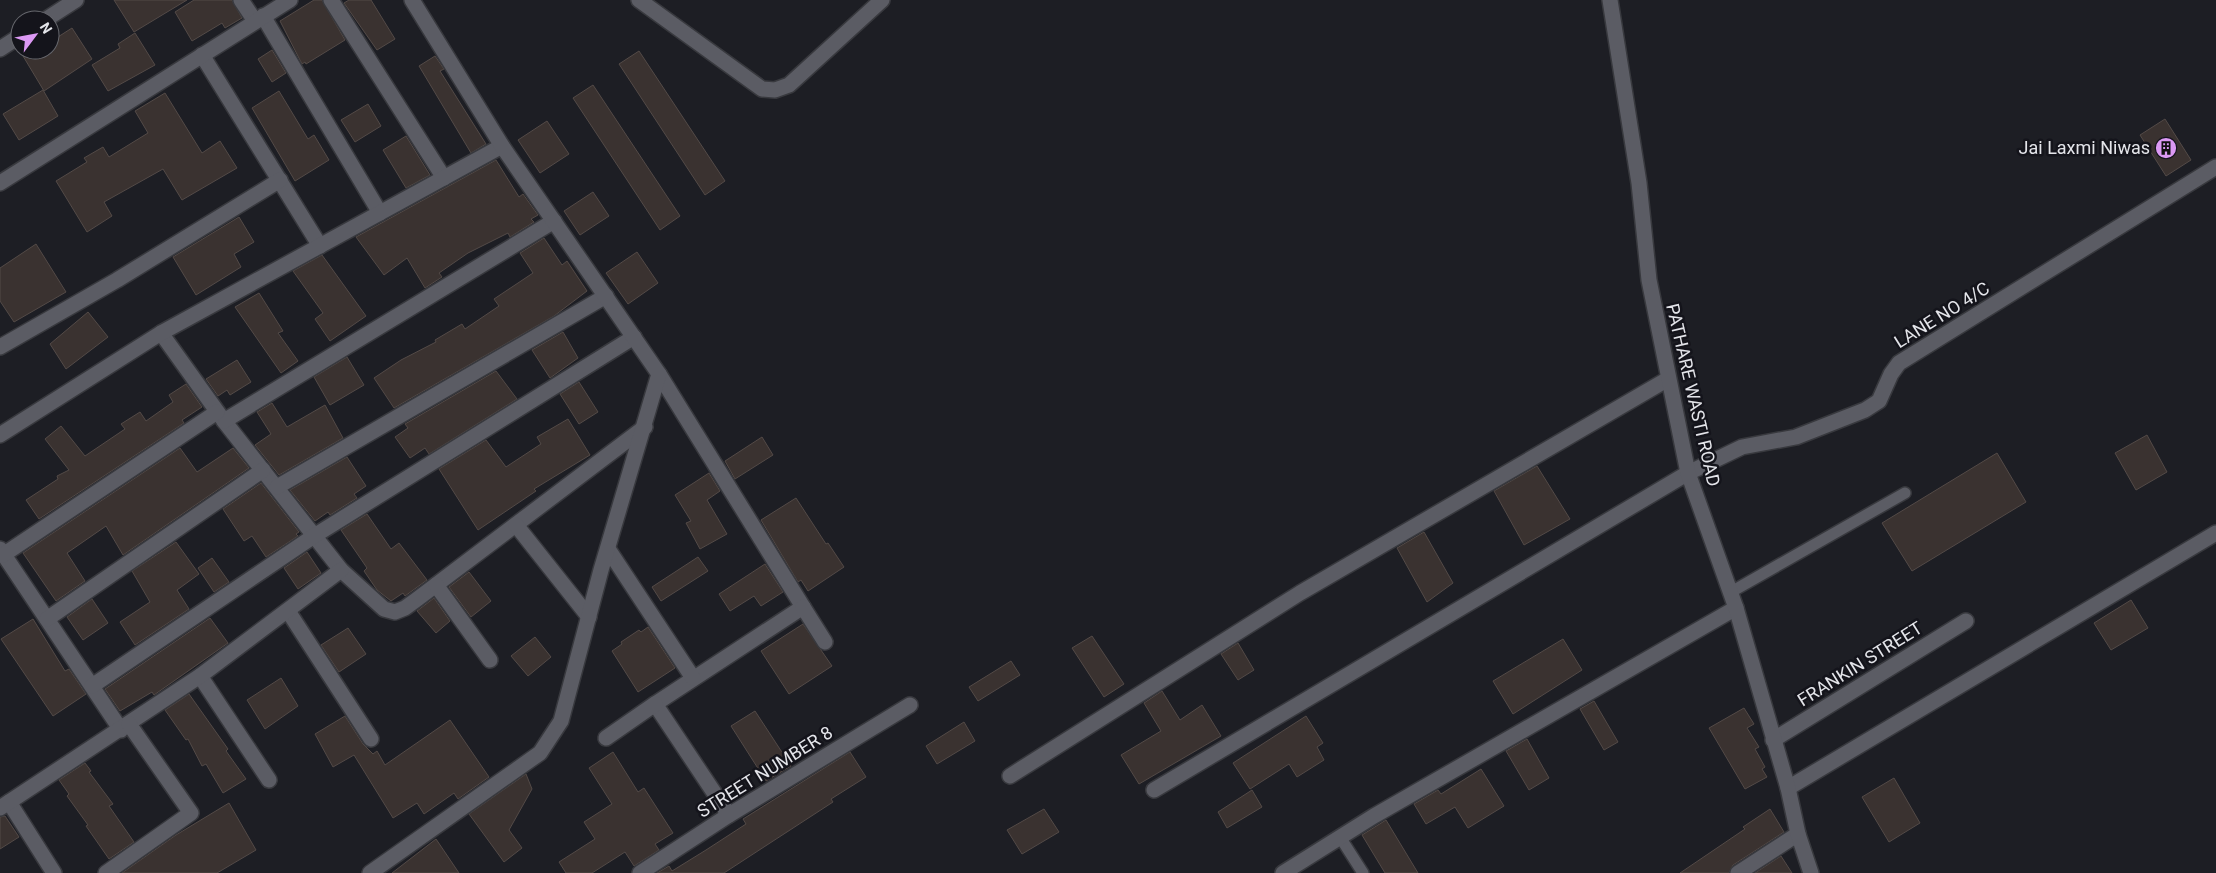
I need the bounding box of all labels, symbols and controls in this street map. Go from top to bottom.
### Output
north arrow [10,10,60,60]
text: N [37,20,55,37]
building icon: Jai Laxmi Niwas [2154,136,2178,160]
place label: Jai Laxmi Niwas [2019,137,2150,158]
street label: LANE NO 4/C [1890,277,1993,352]
street label: PATHARE WASTI ROAD [1662,301,1725,488]
street label: FRANKIN STREET [1794,617,1926,710]
street label: STREET NUMBER 8 [693,722,836,822]

